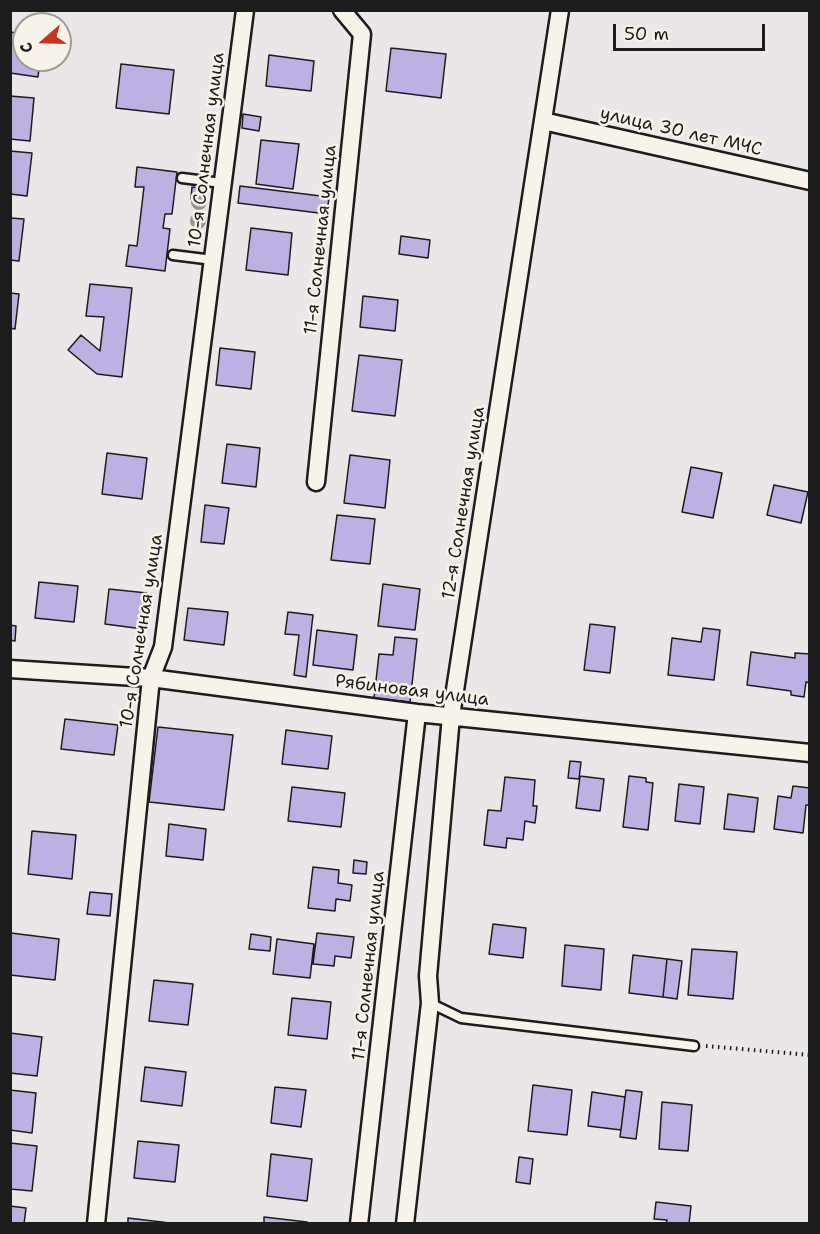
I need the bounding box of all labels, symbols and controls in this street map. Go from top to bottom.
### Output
north arrow [12,12,72,72]
scale bar [616,12,768,50]
text: 50 m [624,22,669,46]
text: С [15,39,38,56]
street label: 10-я Солнечная улица [184,51,230,249]
street label: улица 30 лет МЧС [598,103,764,161]
street label: 11-я Солнечная улица [300,144,342,336]
street label: 12-я Солнечная улица [438,405,490,601]
street label: 10-я Солнечная улица [116,532,168,730]
street label: Рябиновая улица [334,671,490,711]
street label: 11-я Солнечная улица [348,870,390,1062]

